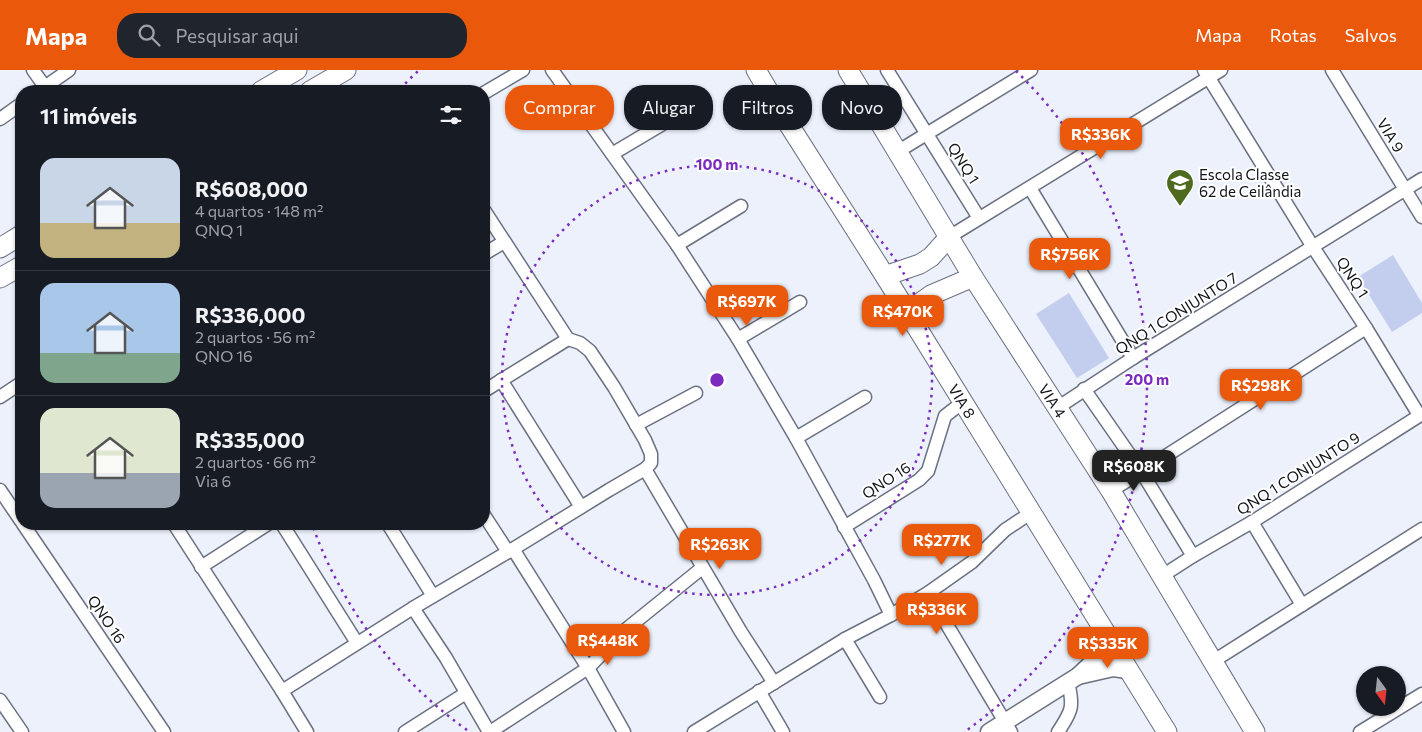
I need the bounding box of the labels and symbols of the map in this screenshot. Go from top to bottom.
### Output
street label: VIA 9 [1374,115,1408,155]
pin: R$336K [1060,118,1142,160]
street label: QNQ 1 [944,139,984,187]
text: 100 m [696,155,738,173]
place label: Escola Classe 62 de Ceilândia [1199,165,1301,200]
school or university icon: Escola Classe 62 de Ceilândia [1165,168,1195,207]
pin: R$756K [1029,238,1111,280]
street label: QNQ 1 [1333,253,1373,301]
street label: QNQ 1 CONJUNTO 7 [1112,268,1240,358]
pin: R$697K [706,284,788,327]
pin: R$470K [862,294,944,337]
pin: R$298K [1220,368,1302,411]
text: 200 m [1125,370,1169,388]
centre of rings [708,371,726,389]
street label: VIA 4 [1035,380,1070,421]
street label: VIA 8 [945,381,980,421]
street label: QNQ 1 CONJUNTO 9 [1233,428,1363,518]
pin: R$608K [1093,450,1175,492]
street label: QNO 16 [858,458,914,502]
pin: R$277K [901,524,983,566]
pin: R$263K [679,528,761,570]
street label: QNO 16 [84,591,130,647]
pin: R$336K [896,592,978,635]
pin: R$448K [567,624,649,666]
pin: R$335K [1067,626,1149,669]
north arrow [1356,666,1406,716]

